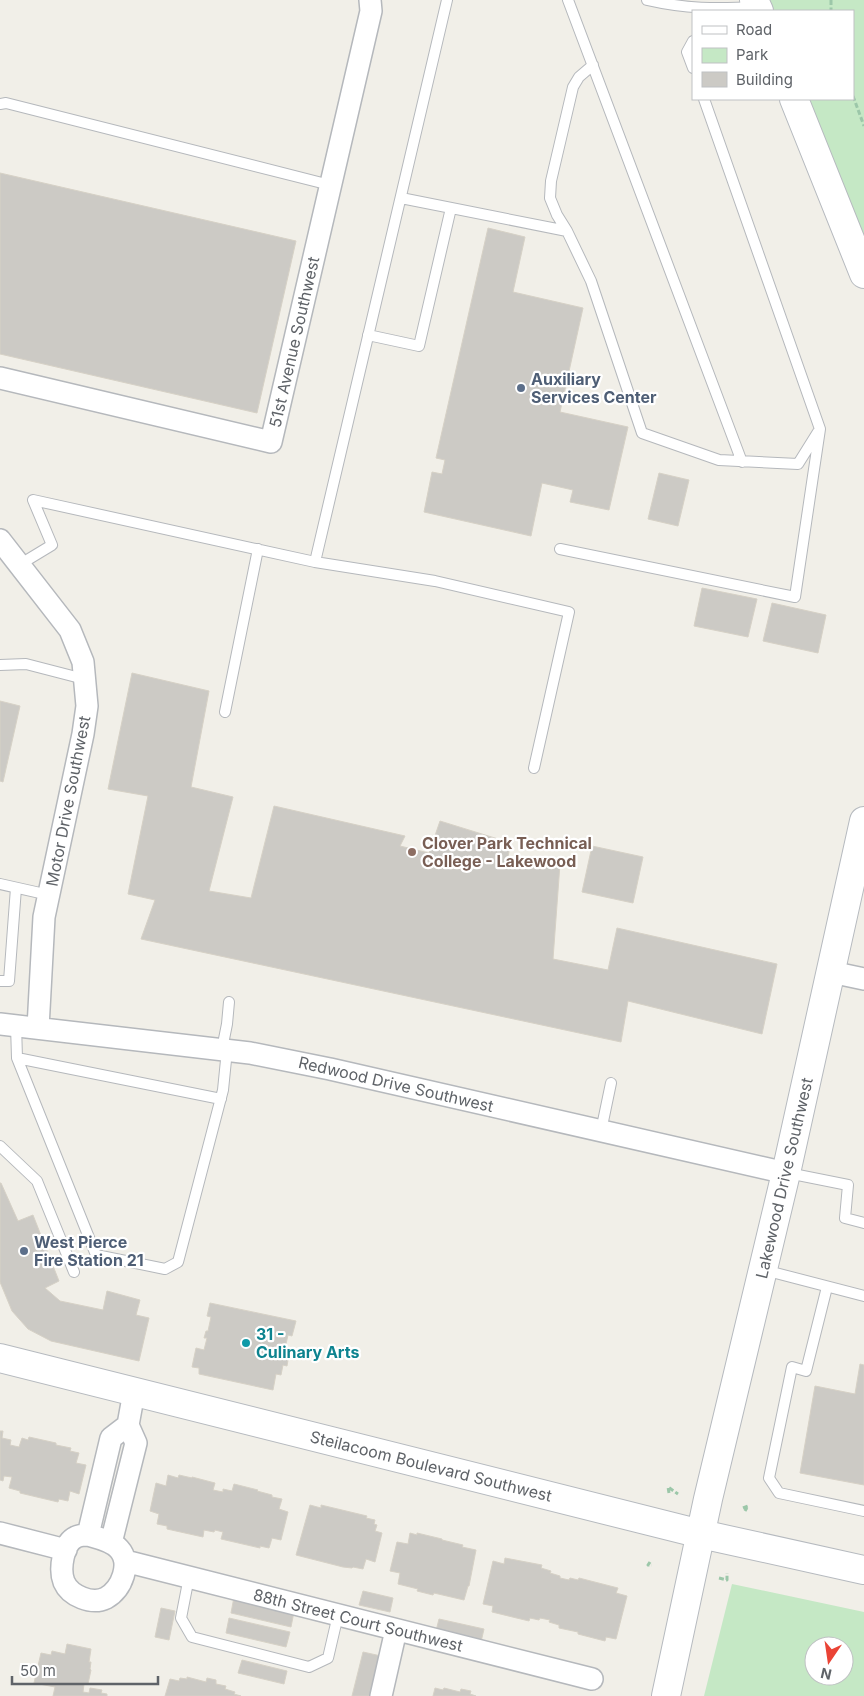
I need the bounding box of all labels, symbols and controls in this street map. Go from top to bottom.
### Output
legend [692,10,854,100]
text: Road [736,20,772,39]
text: Park [736,45,769,64]
text: Building [736,70,793,89]
street label: 51st Avenue Southwest [265,255,323,429]
place label: Auxiliary Services Center [531,369,657,407]
marker: Auxiliary Services Center [515,382,527,394]
street label: Motor Drive Southwest [42,714,94,888]
place label: Clover Park Technical College - Lakewood [422,833,592,871]
marker: Clover Park Technical College - Lakewood [406,846,418,858]
street label: Redwood Drive Southwest [297,1052,495,1116]
street label: Lakewood Drive Southwest [751,1075,817,1281]
place label: West Pierce Fire Station 21 [34,1232,144,1270]
marker: West Pierce Fire Station 21 [18,1245,30,1257]
place label: 31 - Culinary Arts [256,1324,359,1362]
marker: 31 - Culinary Arts [240,1337,252,1349]
street label: Steilacoom Boulevard Southwest [308,1426,554,1506]
street label: 88th Street Court Southwest [251,1584,465,1656]
north arrow [804,1636,854,1686]
scale bar [12,1654,159,1686]
text: 50 m [20,1661,56,1680]
text: N [819,1665,833,1684]

